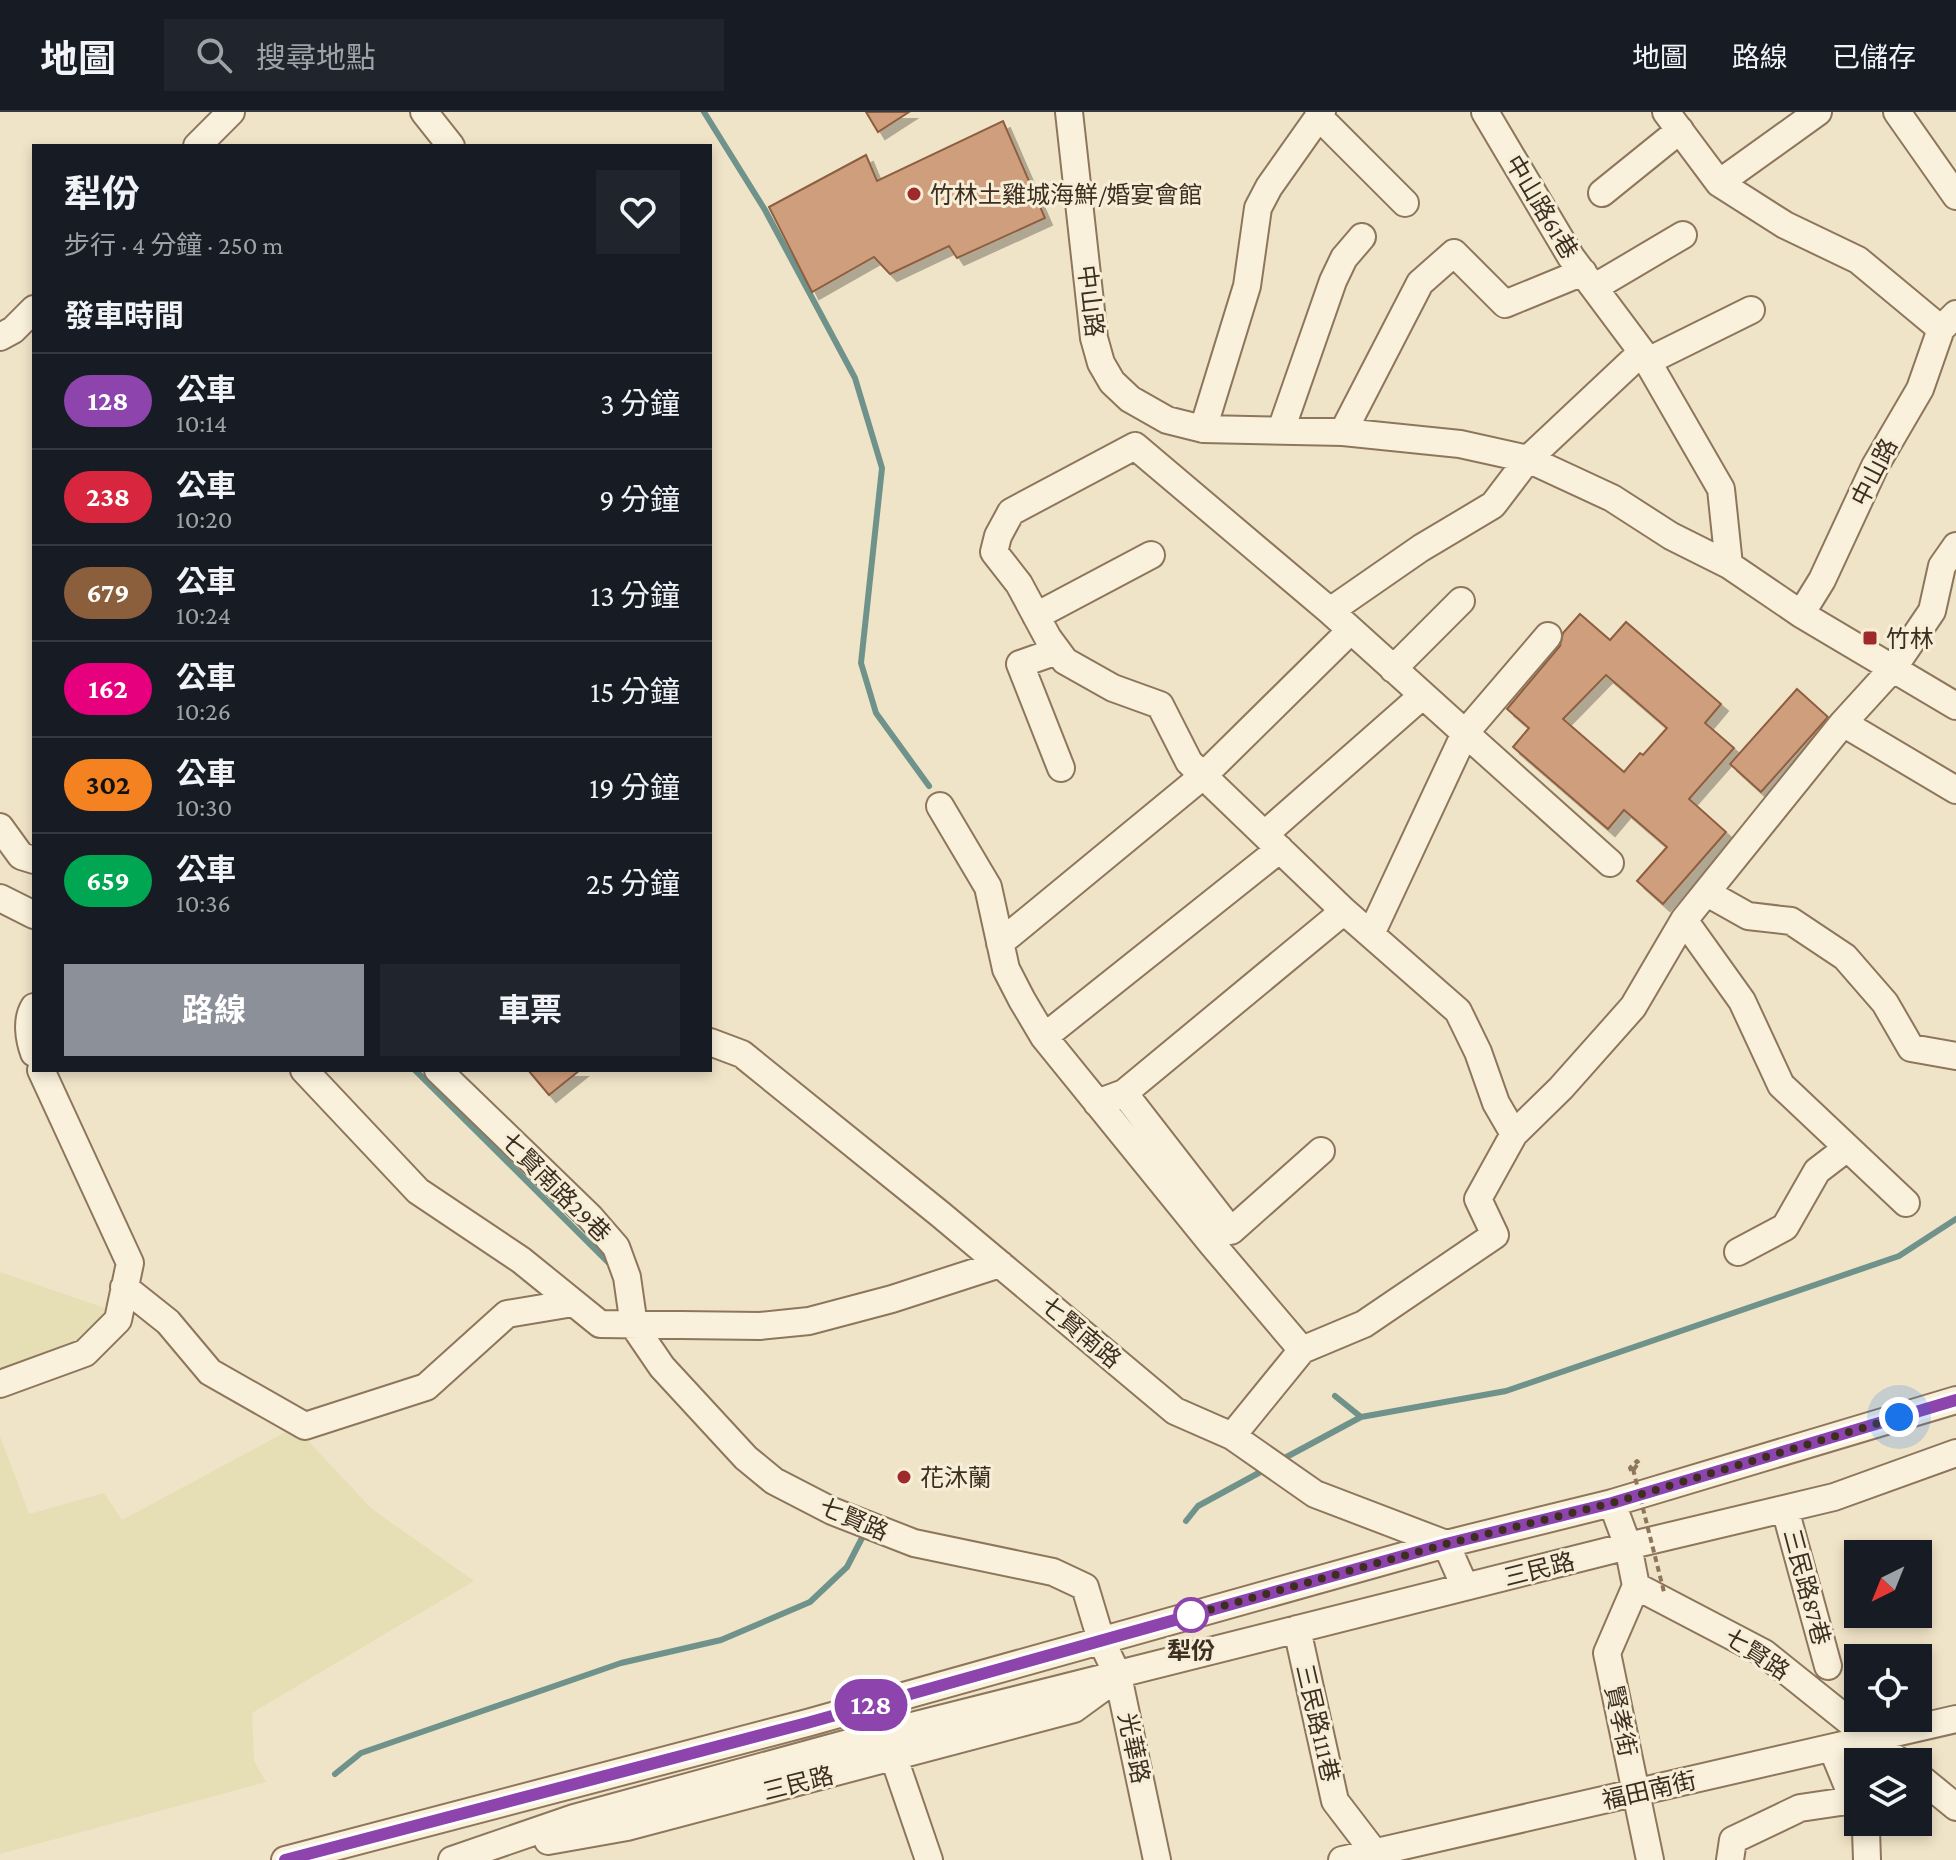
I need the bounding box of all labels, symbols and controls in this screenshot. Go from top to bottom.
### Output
search box [164,19,724,91]
icon: search [192,33,236,77]
text: 地圖 [40,38,116,80]
text: 搜尋地點 [256,41,376,74]
text: 地圖 [1632,42,1688,73]
text: 路線 [1732,42,1788,73]
text: 已儲存 [1832,42,1916,73]
street label: 中山路61巷 [1501,150,1583,264]
button: heart [596,170,680,254]
text: 犁份 [64,173,140,215]
place label: 竹林土雞城海鮮/婚宴會館 [930,181,1203,208]
marker: 竹林土雞城海鮮/婚宴會館 [905,185,923,203]
text: 步行 · 4 分鐘 · 250 m [64,231,283,260]
street label: 中山路 [1073,264,1109,338]
text: 發車時間 [64,299,184,332]
text: 公車 [176,373,236,406]
text: 128 [87,385,129,416]
text: 3 分鐘 [600,387,680,420]
text: 10:14 [176,409,227,438]
street label: 中山路 [1846,434,1902,510]
text: 公車 [176,469,236,502]
text: 238 [86,481,130,512]
text: 9 分鐘 [599,483,680,516]
text: 10:20 [176,505,232,534]
text: 公車 [176,565,236,598]
text: 679 [86,577,130,608]
text: 13 分鐘 [590,579,680,612]
text: 10:24 [176,601,231,630]
place label: 竹林 [1886,625,1934,652]
marker: 竹林 [1861,629,1879,647]
text: 公車 [176,661,236,694]
text: 162 [88,673,128,704]
text: 15 分鐘 [590,675,680,708]
text: 10:26 [176,697,231,726]
text: 公車 [176,757,236,790]
text: 302 [86,769,130,800]
text: 19 分鐘 [589,771,680,804]
text: 10:30 [176,793,232,822]
text: 公車 [176,853,236,886]
text: 659 [86,865,130,896]
text: 25 分鐘 [586,867,680,900]
text: 10:36 [176,889,231,918]
button: 路線 [64,964,364,1056]
button: 車票 [380,964,680,1056]
street label: 七賢南路29巷 [496,1127,616,1247]
street label: 七賢南路 [1036,1291,1126,1373]
your location [1879,1397,1919,1437]
place label: 花沐蘭 [920,1464,992,1491]
marker: 花沐蘭 [895,1468,913,1486]
street label: 七賢路 [816,1493,892,1545]
street label: 三民路87巷 [1779,1526,1835,1648]
north arrow [1844,1540,1932,1628]
map controls [1844,1540,1932,1836]
street label: 三民路 [1501,1547,1577,1591]
marker: 犁份 [1174,1598,1208,1632]
street label: 七賢路 [1719,1623,1795,1685]
place label: 犁份 [1167,1637,1215,1664]
button: locate [1844,1644,1932,1732]
street label: 三民路111巷 [1291,1662,1345,1784]
line badge: 128 [825,1679,917,1731]
street label: 賢孝街 [1600,1683,1642,1759]
text: 128 [850,1689,892,1720]
street label: 光華路 [1113,1710,1155,1786]
button: layers [1844,1748,1932,1836]
street label: 三民路 [760,1761,836,1805]
street label: 福田南街 [1599,1766,1699,1814]

